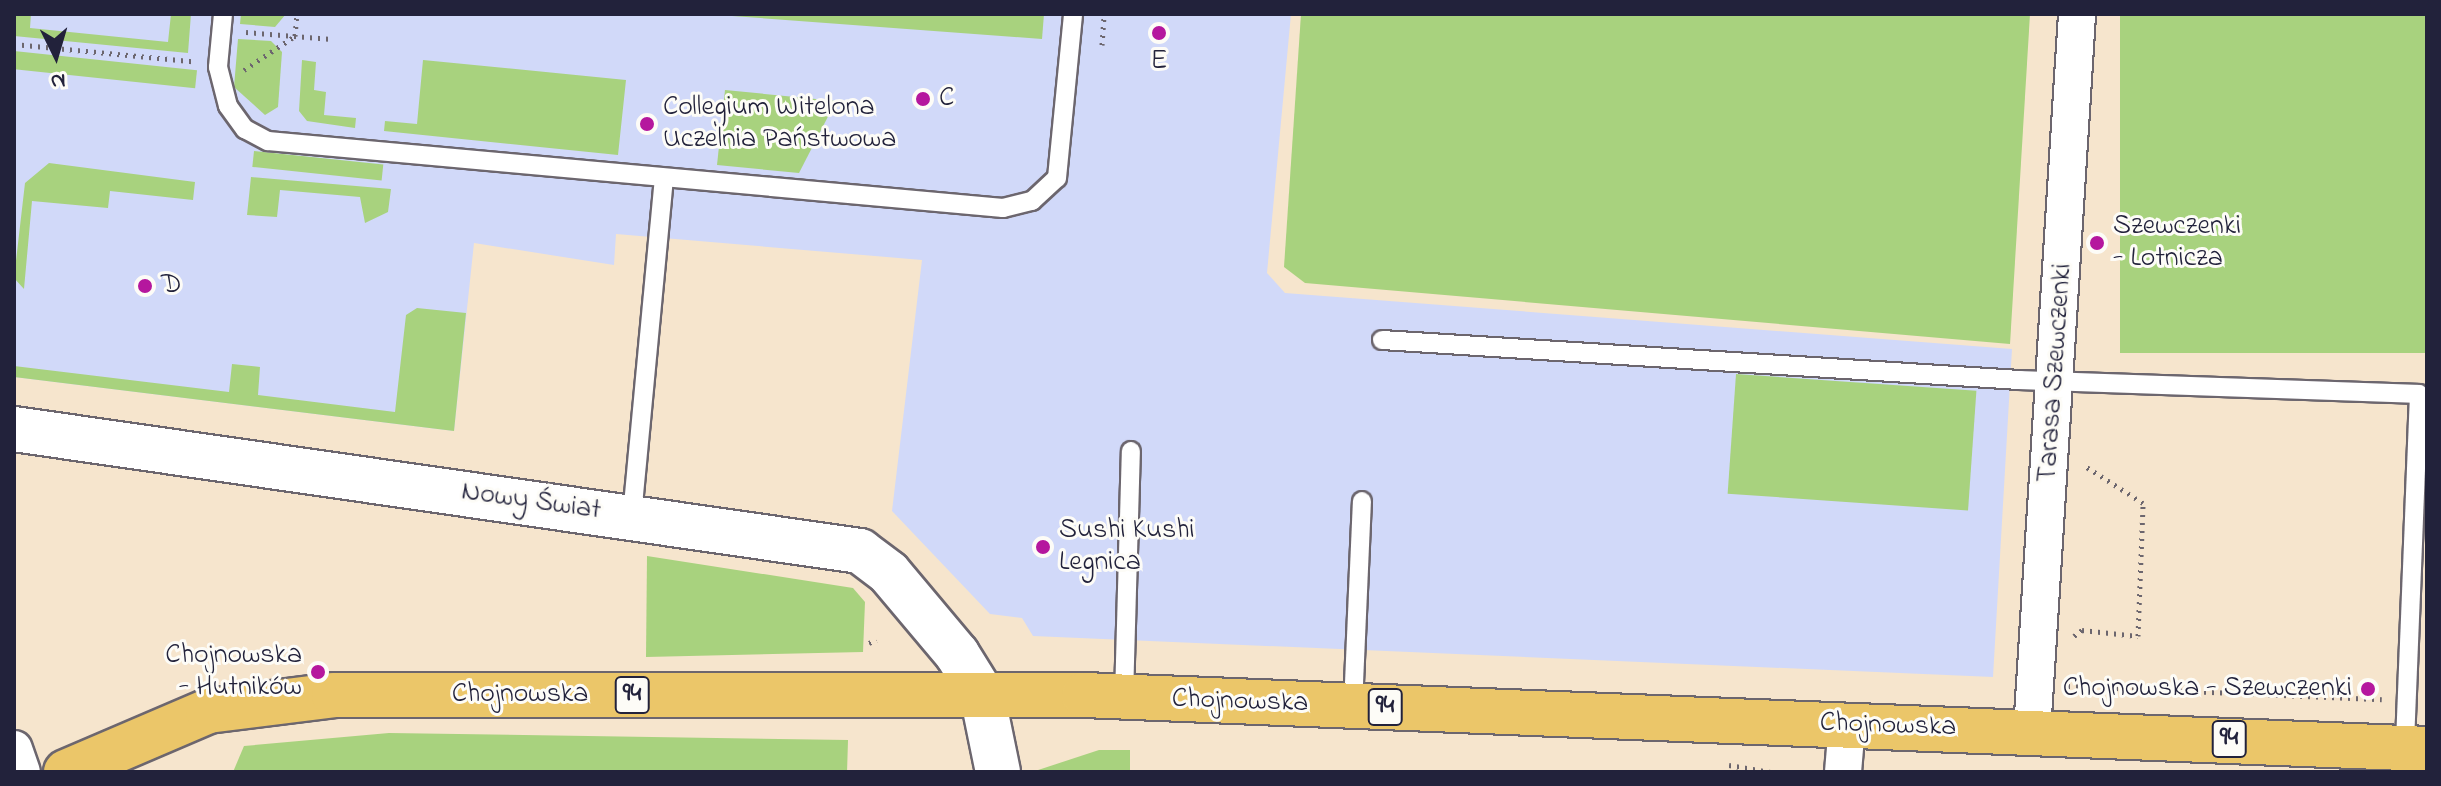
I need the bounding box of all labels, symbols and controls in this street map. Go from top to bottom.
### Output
north arrow [16,16,96,96]
marker: E [1150,24,1168,42]
place label: E [1151,45,1167,79]
text: N [49,63,67,96]
place label: C [939,82,954,116]
marker: C [914,90,932,108]
place label: Collegium Witelona Uczelnia Państwowa [663,91,896,157]
marker: Collegium Witelona Uczelnia Państwowa [638,115,656,133]
place label: Szewczenki - Lotnicza [2113,210,2241,276]
marker: Szewczenki - Lotnicza [2088,234,2106,252]
street label: Tarasa Szewczenki [2032,262,2080,484]
place label: D [161,269,182,303]
marker: D [136,277,154,295]
street label: Nowy Świat [459,476,603,528]
place label: Sushi Kushi Legnica [1059,514,1195,580]
marker: Sushi Kushi Legnica [1034,538,1052,556]
place label: Chojnowska - Hutników [165,639,302,705]
marker: Chojnowska - Hutników [309,663,327,681]
place label: Chojnowska - Szewczenki [2063,672,2352,706]
road number: 94 [614,673,650,717]
street label: Chojnowska [452,678,588,712]
marker: Chojnowska - Szewczenki [2359,680,2377,698]
street label: Chojnowska [1171,683,1309,721]
road number: 94 [1367,685,1403,729]
street label: Chojnowska [1819,707,1957,745]
road number: 94 [2211,717,2247,761]

